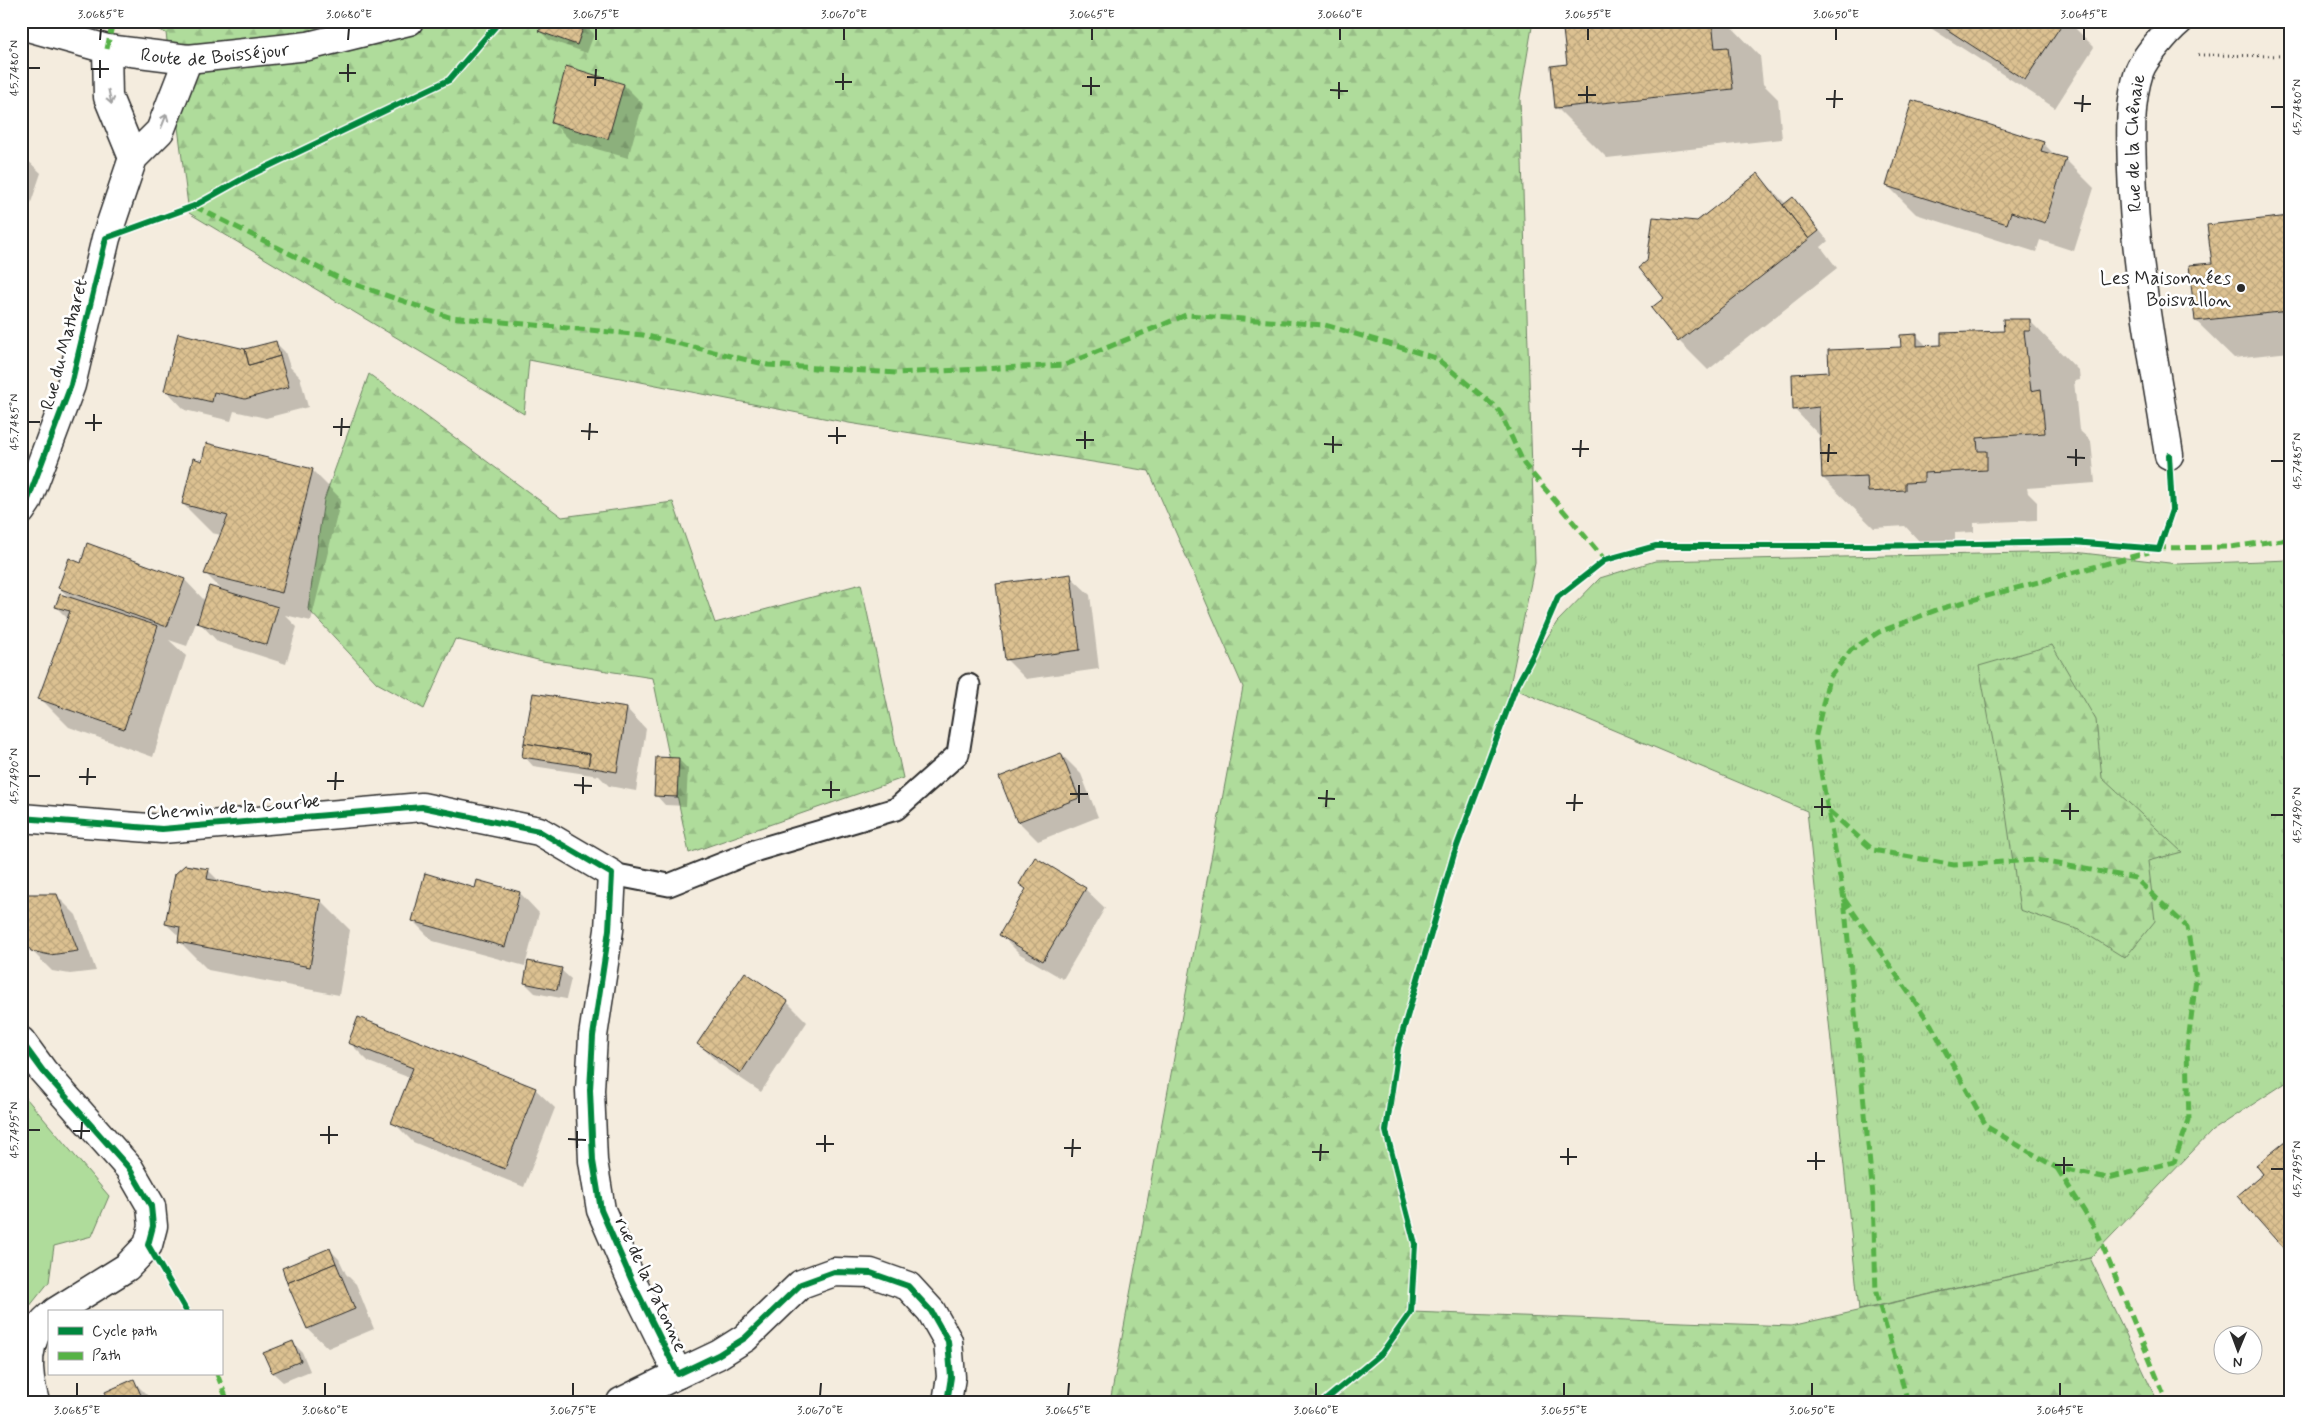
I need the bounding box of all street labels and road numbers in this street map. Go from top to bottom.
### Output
street label: Route de Boisséjour [139,37,291,73]
street label: Rue de la Chênaie [2120,71,2152,213]
street label: Rue du Matharet [35,276,94,413]
street label: Chemin de la Courbe [146,789,321,826]
street label: rue de la Patonne [609,1213,693,1356]

